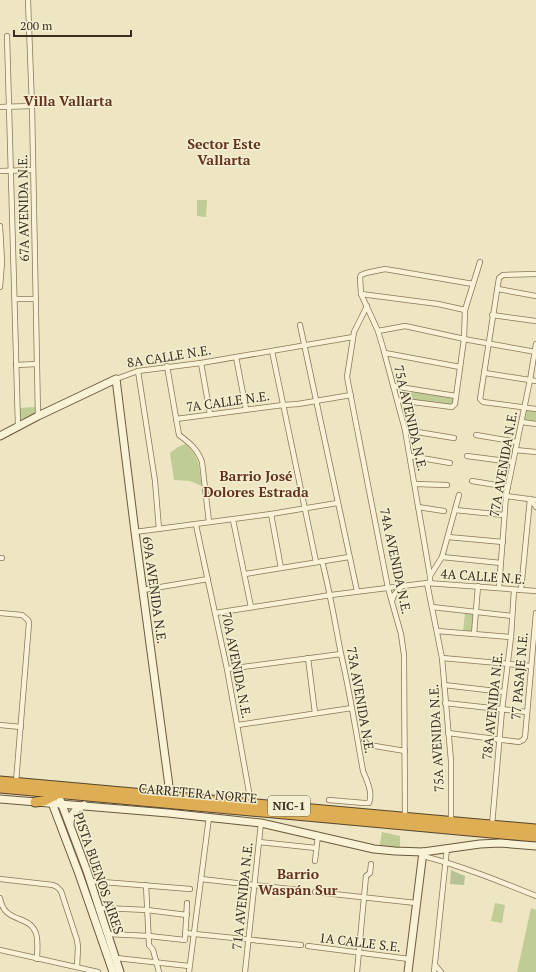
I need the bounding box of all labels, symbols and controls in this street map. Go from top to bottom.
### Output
scale bar [14,12,131,38]
text: 200 m [20,18,53,33]
district label: Villa Vallarta [24,91,113,110]
district label: Sector Este Vallarta [187,134,261,169]
street label: 67A AVENIDA N.E. [13,154,33,262]
street label: 8A CALLE N.E. [126,340,212,372]
street label: 75A AVENIDA N.E. [390,363,432,473]
street label: 7A CALLE N.E. [185,386,271,416]
street label: 77A AVENIDA N.E. [485,410,521,518]
district label: Barrio José Dolores Estrada [203,466,309,501]
street label: 74A AVENIDA N.E. [376,506,416,616]
street label: 69A AVENIDA N.E. [139,535,171,645]
street label: 4A CALLE N.E. [440,564,526,588]
street label: 70A AVENIDA N.E. [218,610,256,720]
street label: 77 PASAJE N.E. [506,631,532,721]
street label: 73A AVENIDA N.E. [343,645,379,755]
street label: 78A AVENIDA N.E. [477,651,507,761]
street label: 75A AVENIDA N.E. [424,684,448,792]
street label: CARRETERA NORTE [138,779,258,807]
road number: NIC-1 [268,796,310,816]
street label: PISTA BUENOS AIRES [70,810,128,936]
street label: 71A AVENIDA N.E. [227,841,257,951]
district label: Barrio Waspán Sur [258,864,338,899]
street label: 1A CALLE S.E. [318,928,402,956]

